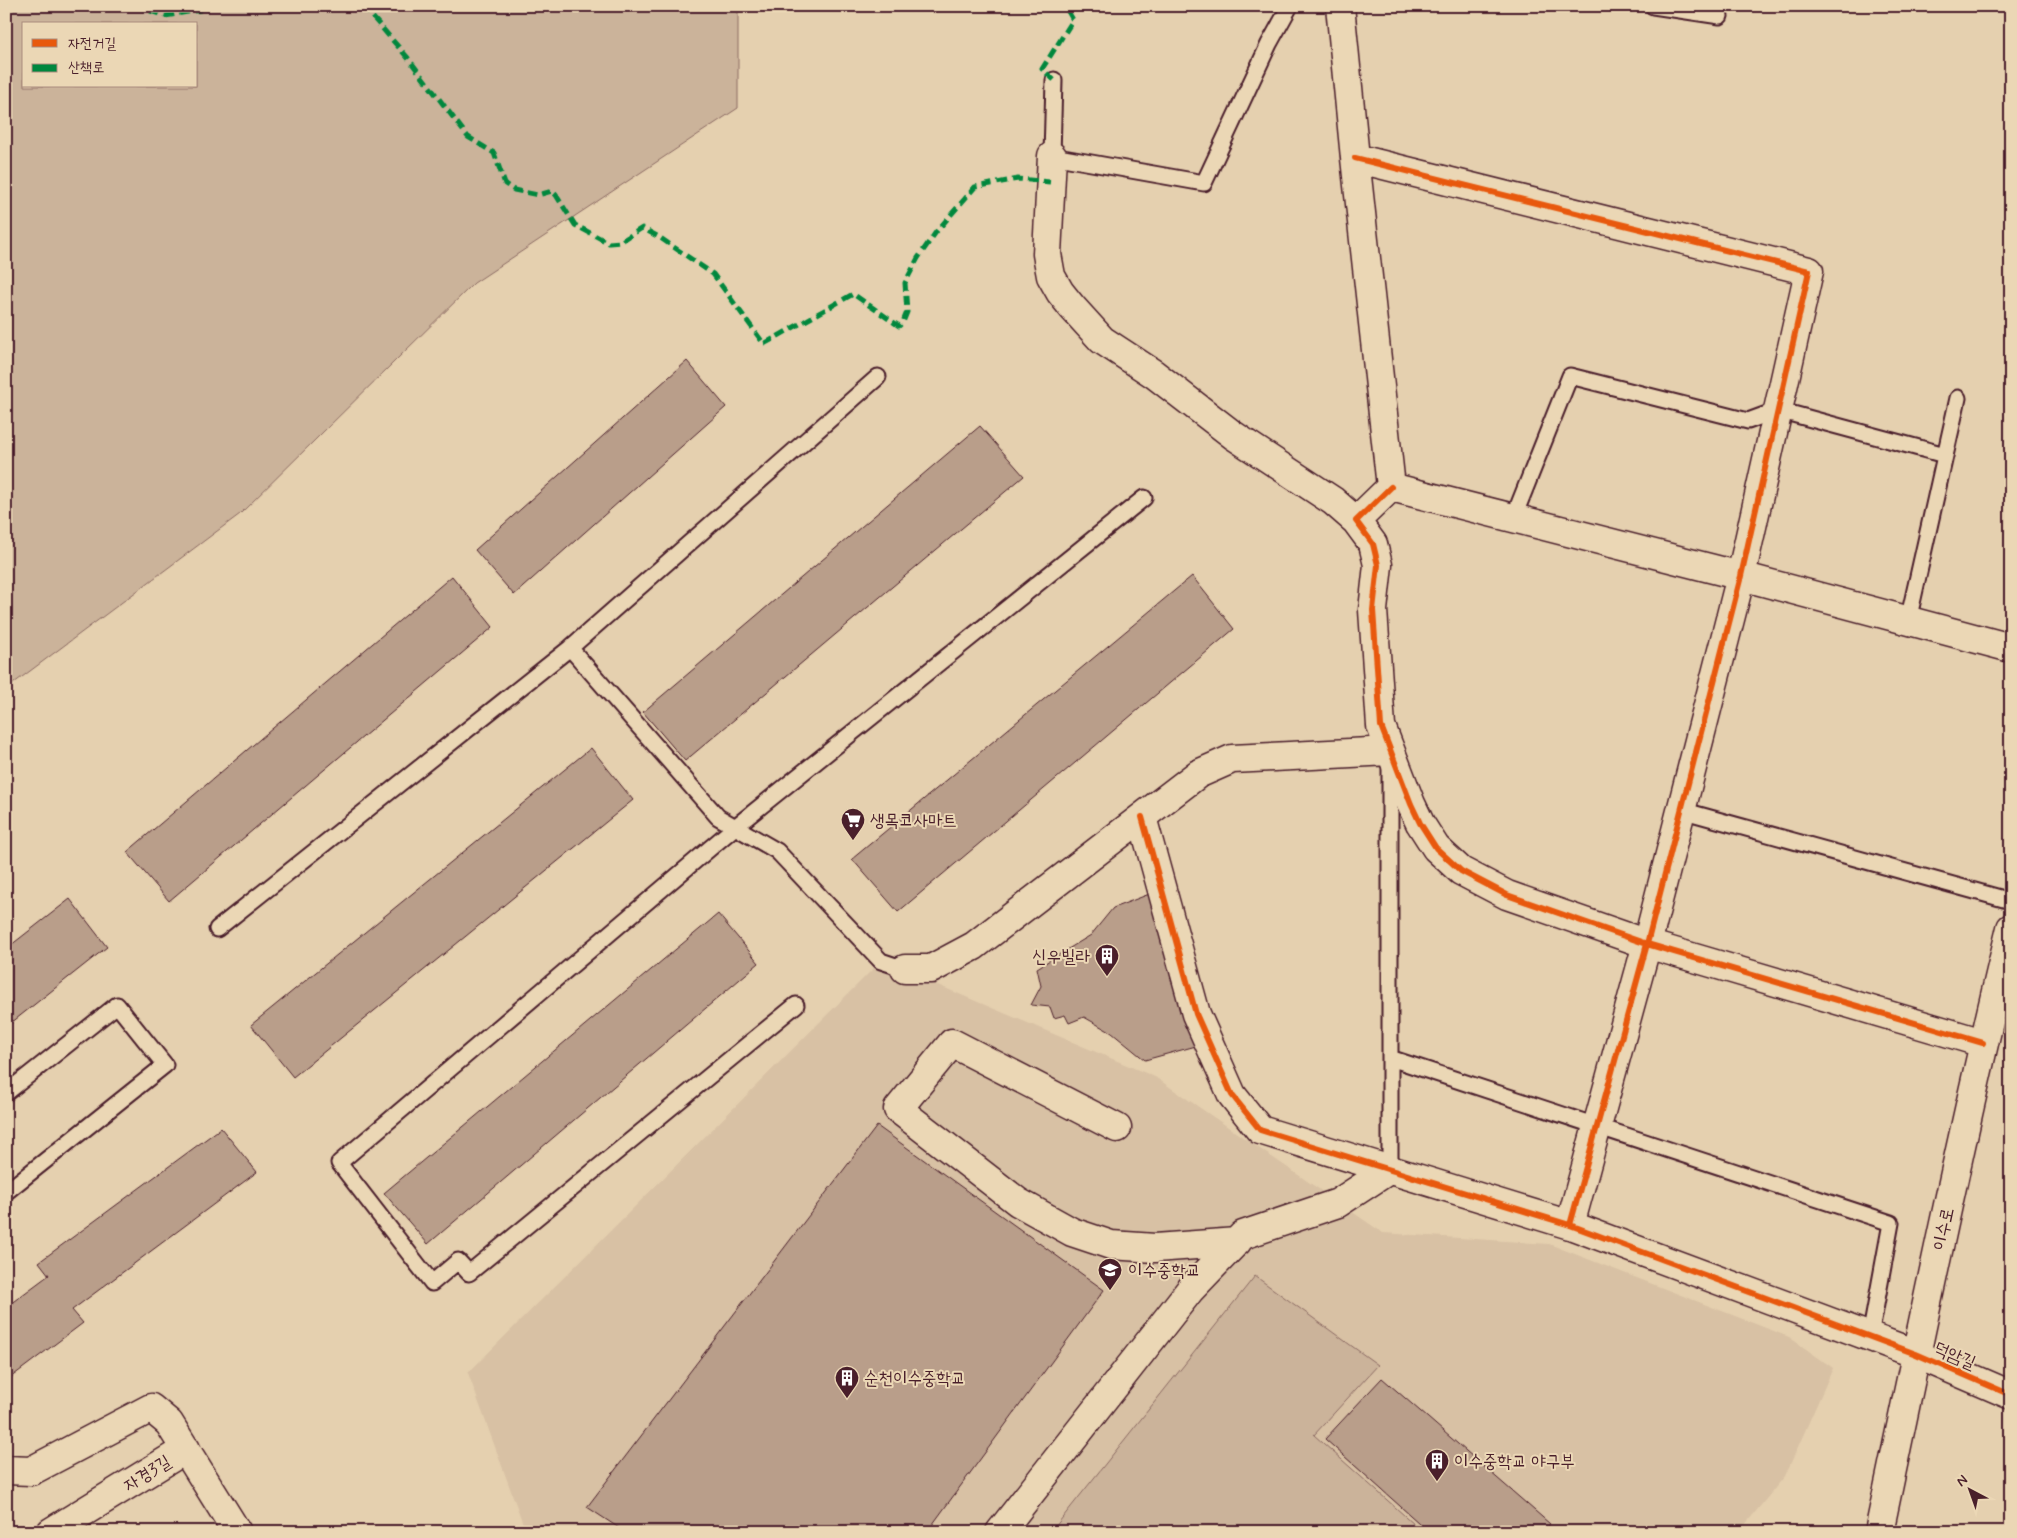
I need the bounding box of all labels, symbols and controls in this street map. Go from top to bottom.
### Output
legend [22,22,198,88]
text: 자전거길 [68,34,116,54]
text: 산책로 [68,58,104,78]
supermarket icon: 생목코사마트 [840,807,866,841]
place label: 생목코사마트 [870,809,957,833]
building icon: 신우빌라 [1094,943,1120,977]
place label: 신우빌라 [1032,945,1091,969]
street label: 이수로 [1928,1205,1960,1253]
school or university icon: 이수중학교 [1097,1257,1123,1291]
place label: 이수중학교 [1128,1259,1200,1283]
street label: 덕암길 [1930,1336,1980,1376]
building icon: 순천이수중학교 [834,1365,860,1399]
place label: 순천이수중학교 [864,1367,965,1391]
building icon: 이수중학교 야구부 [1424,1448,1450,1482]
street label: 자경3길 [119,1450,176,1498]
place label: 이수중학교 야구부 [1454,1450,1575,1474]
north arrow [1944,1466,1994,1516]
text: N [1953,1471,1972,1491]

